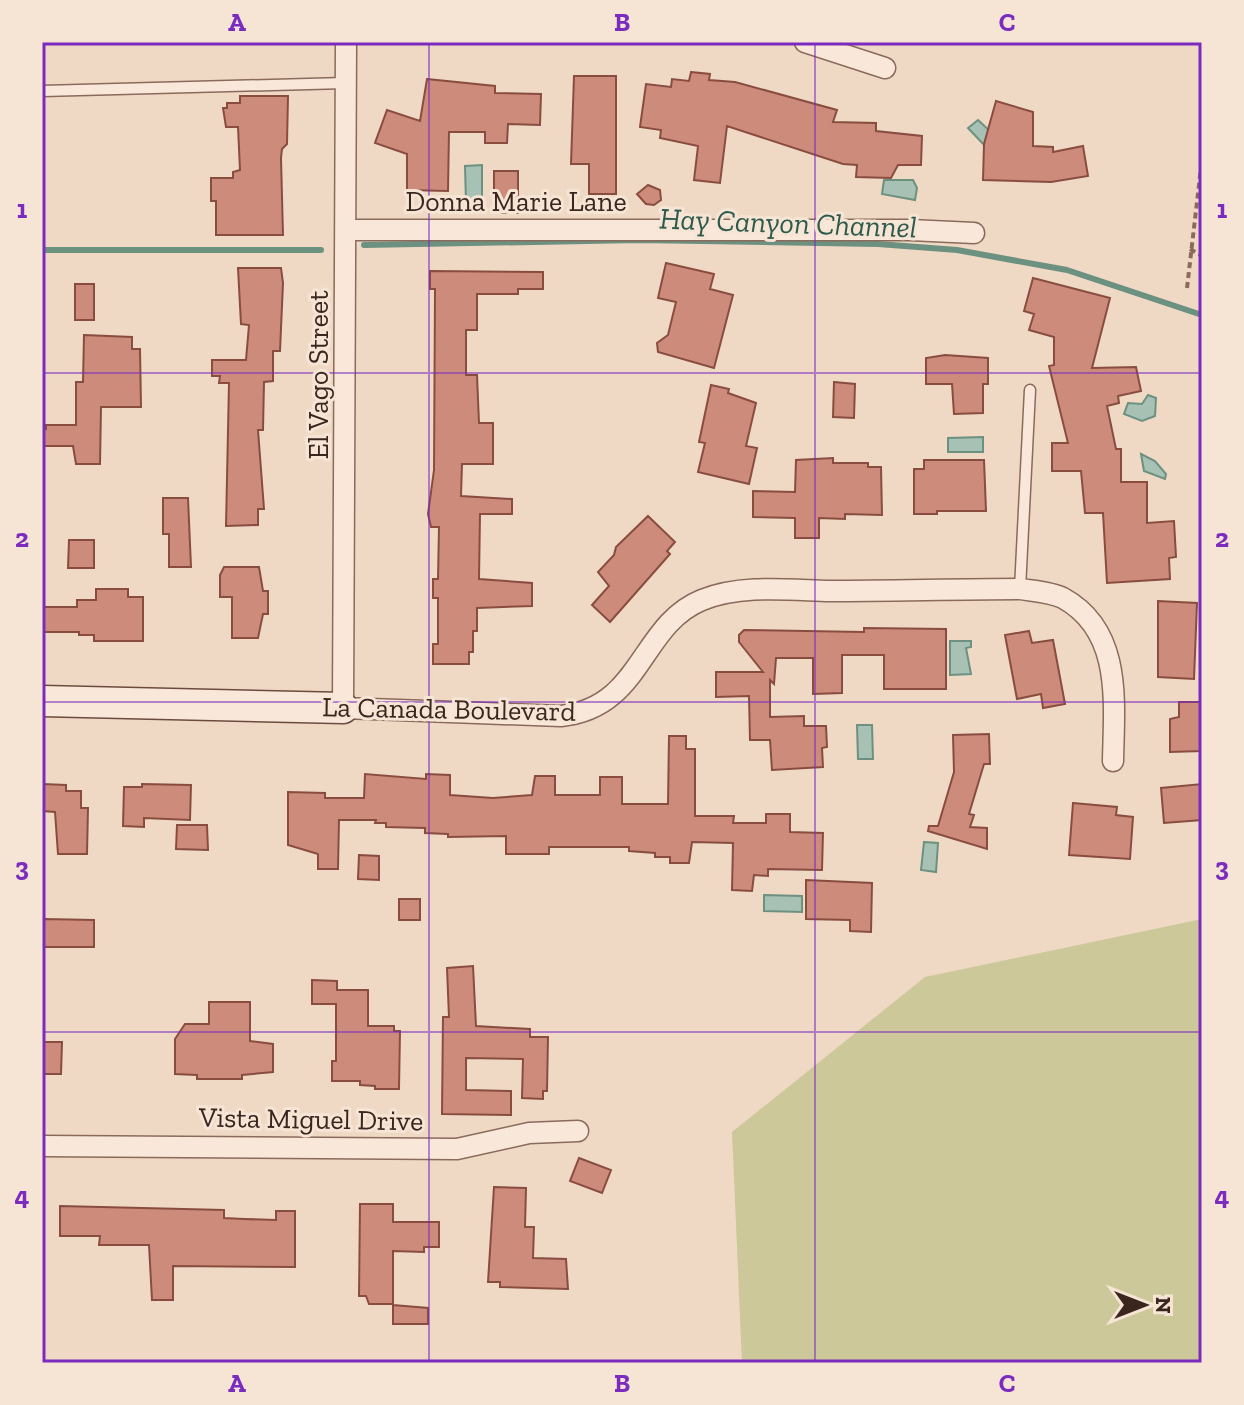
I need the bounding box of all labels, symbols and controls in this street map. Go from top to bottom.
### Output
text: A [228,6,246,38]
text: B [614,6,630,38]
text: C [999,6,1015,38]
street label: Donna Marie Lane [405,185,627,218]
text: 1 [17,193,28,225]
text: 1 [1217,193,1228,225]
water label: Hay Canyon Channel [659,201,917,245]
street label: El Vago Street [302,290,335,460]
text: 2 [15,522,29,554]
text: 2 [1215,522,1229,554]
street label: La Canada Boulevard [322,690,576,728]
text: 3 [15,851,29,883]
text: 3 [1215,851,1229,883]
street label: Vista Miguel Drive [198,1101,423,1137]
text: 4 [15,1180,30,1212]
text: 4 [1215,1180,1230,1212]
north arrow [1104,1265,1184,1345]
text: N [1150,1297,1177,1314]
text: A [228,1367,246,1399]
text: B [614,1367,630,1399]
text: C [999,1367,1015,1399]

